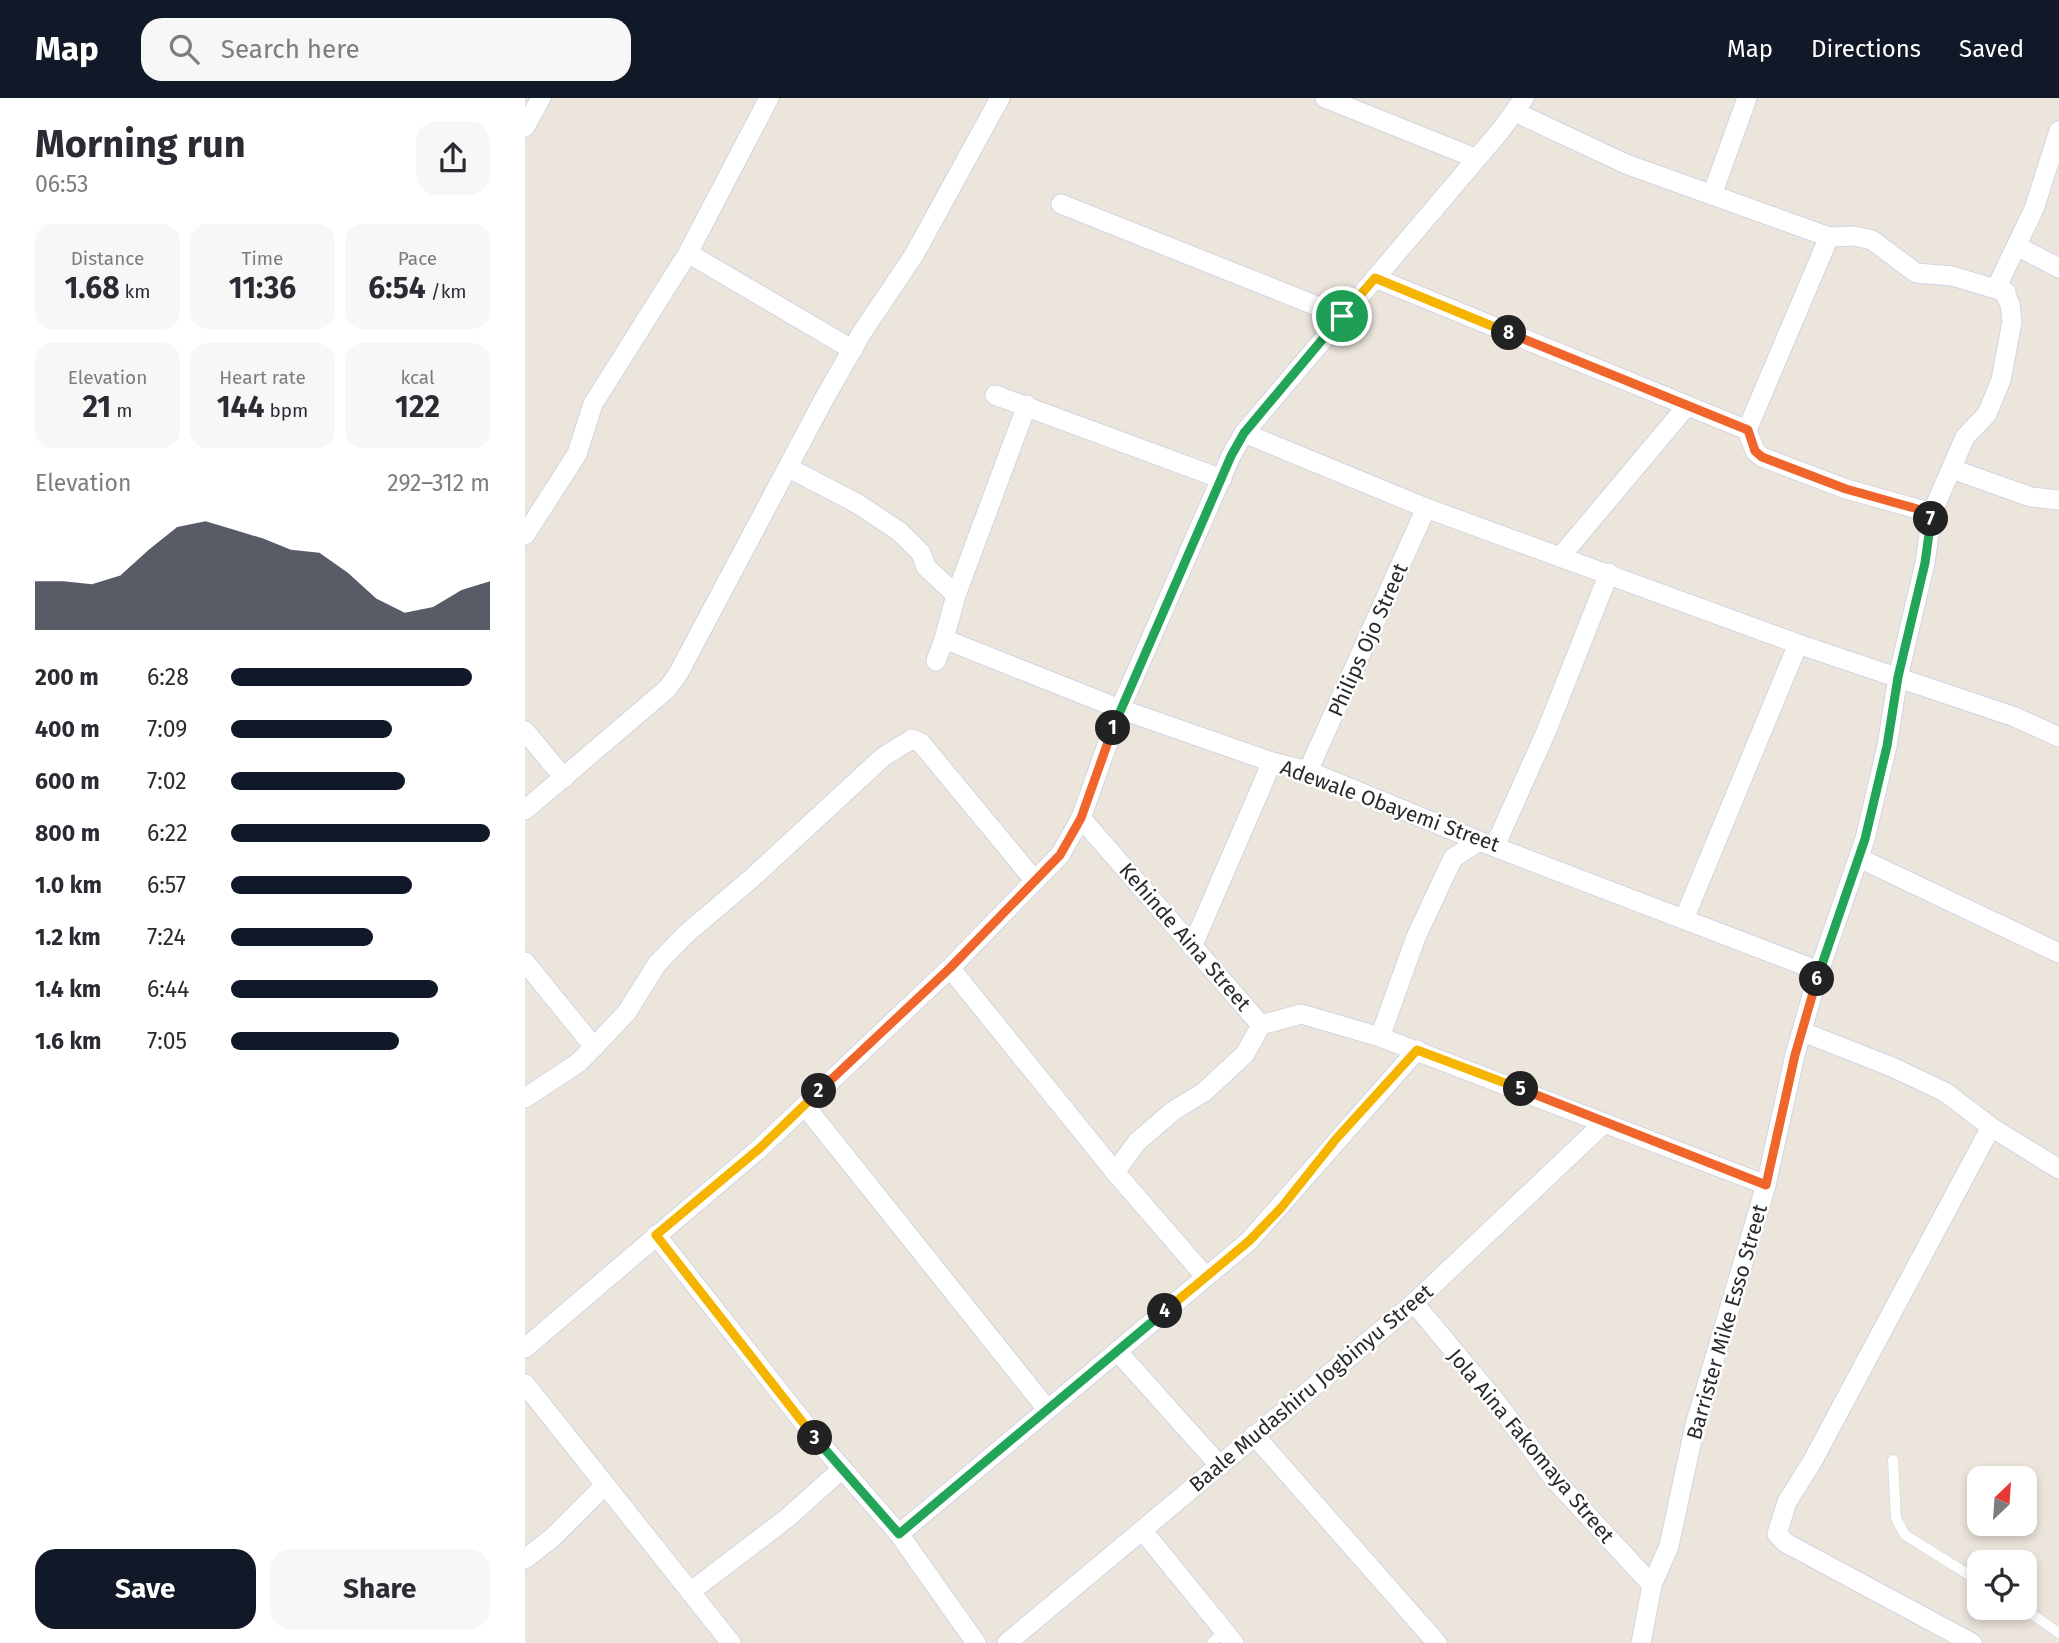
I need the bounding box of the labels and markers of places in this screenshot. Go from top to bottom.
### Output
pin [1312,286,1372,346]
pin: 8 [1492,316,1527,350]
pin: 7 [1913,502,1949,536]
pin: 1 [1095,710,1131,746]
pin: 6 [1799,962,1835,996]
pin: 5 [1503,1072,1539,1107]
pin: 2 [801,1074,837,1108]
pin: 4 [1147,1294,1183,1328]
pin: 3 [797,1420,833,1456]

